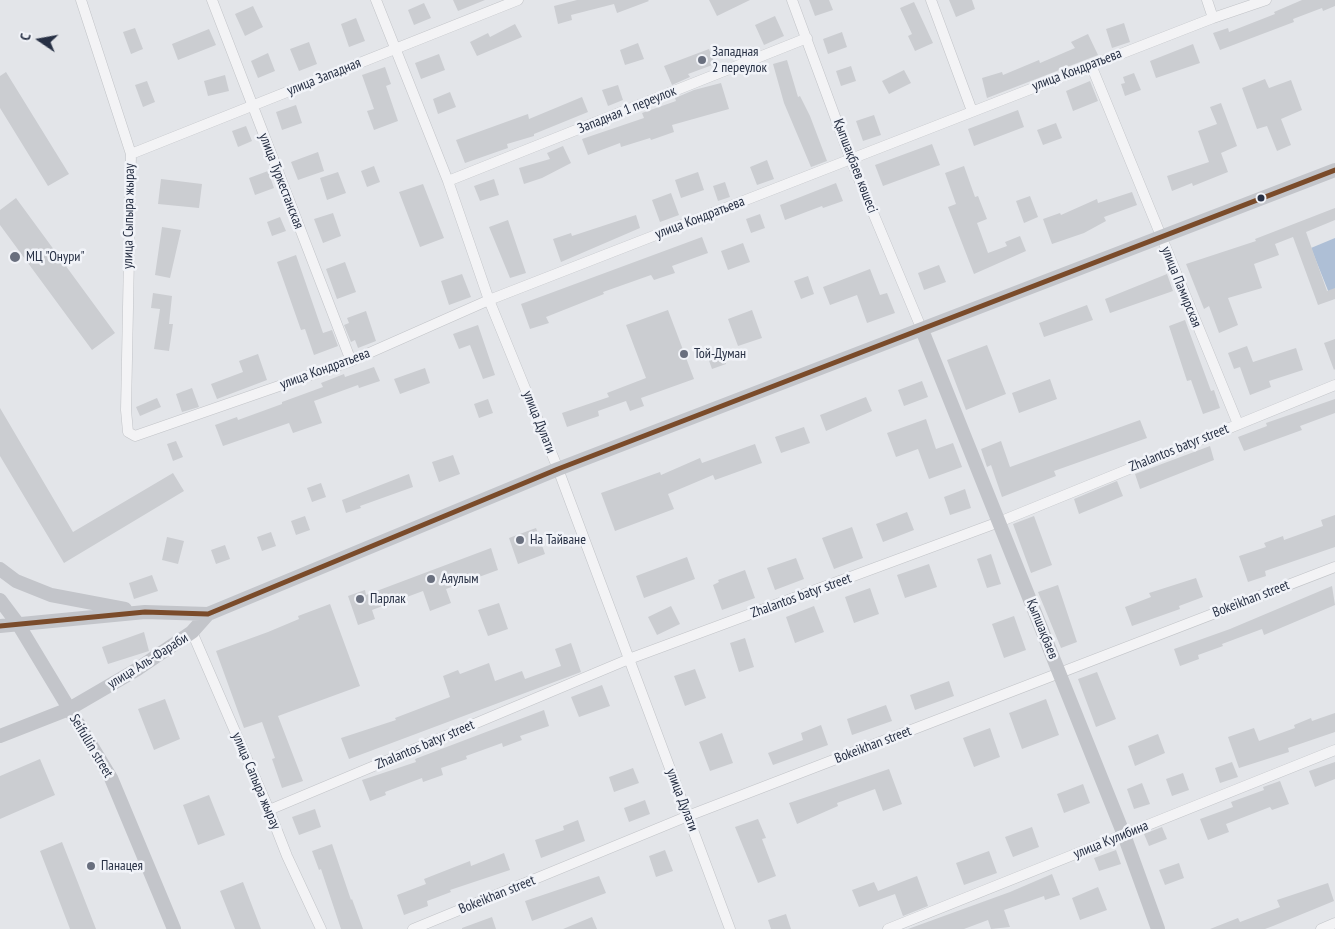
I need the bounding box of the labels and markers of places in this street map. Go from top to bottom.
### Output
place label: Западная 2 переулок [712,44,767,76]
marker: Западная 2 переулок [696,54,708,66]
unlabelled marker [1256,193,1266,203]
place label: МЦ "Онури" [26,249,84,265]
marker: МЦ "Онури" [8,250,22,264]
place label: Той-Думан [694,346,746,362]
marker: Той-Думан [678,348,690,360]
place label: На Тайване [530,532,586,548]
marker: На Тайване [514,534,526,546]
place label: Аяулым [441,571,479,587]
marker: Аяулым [425,573,437,585]
place label: Парлак [370,591,406,607]
marker: Парлак [354,593,366,605]
place label: Панацея [101,858,143,874]
marker: Панацея [85,860,97,872]

